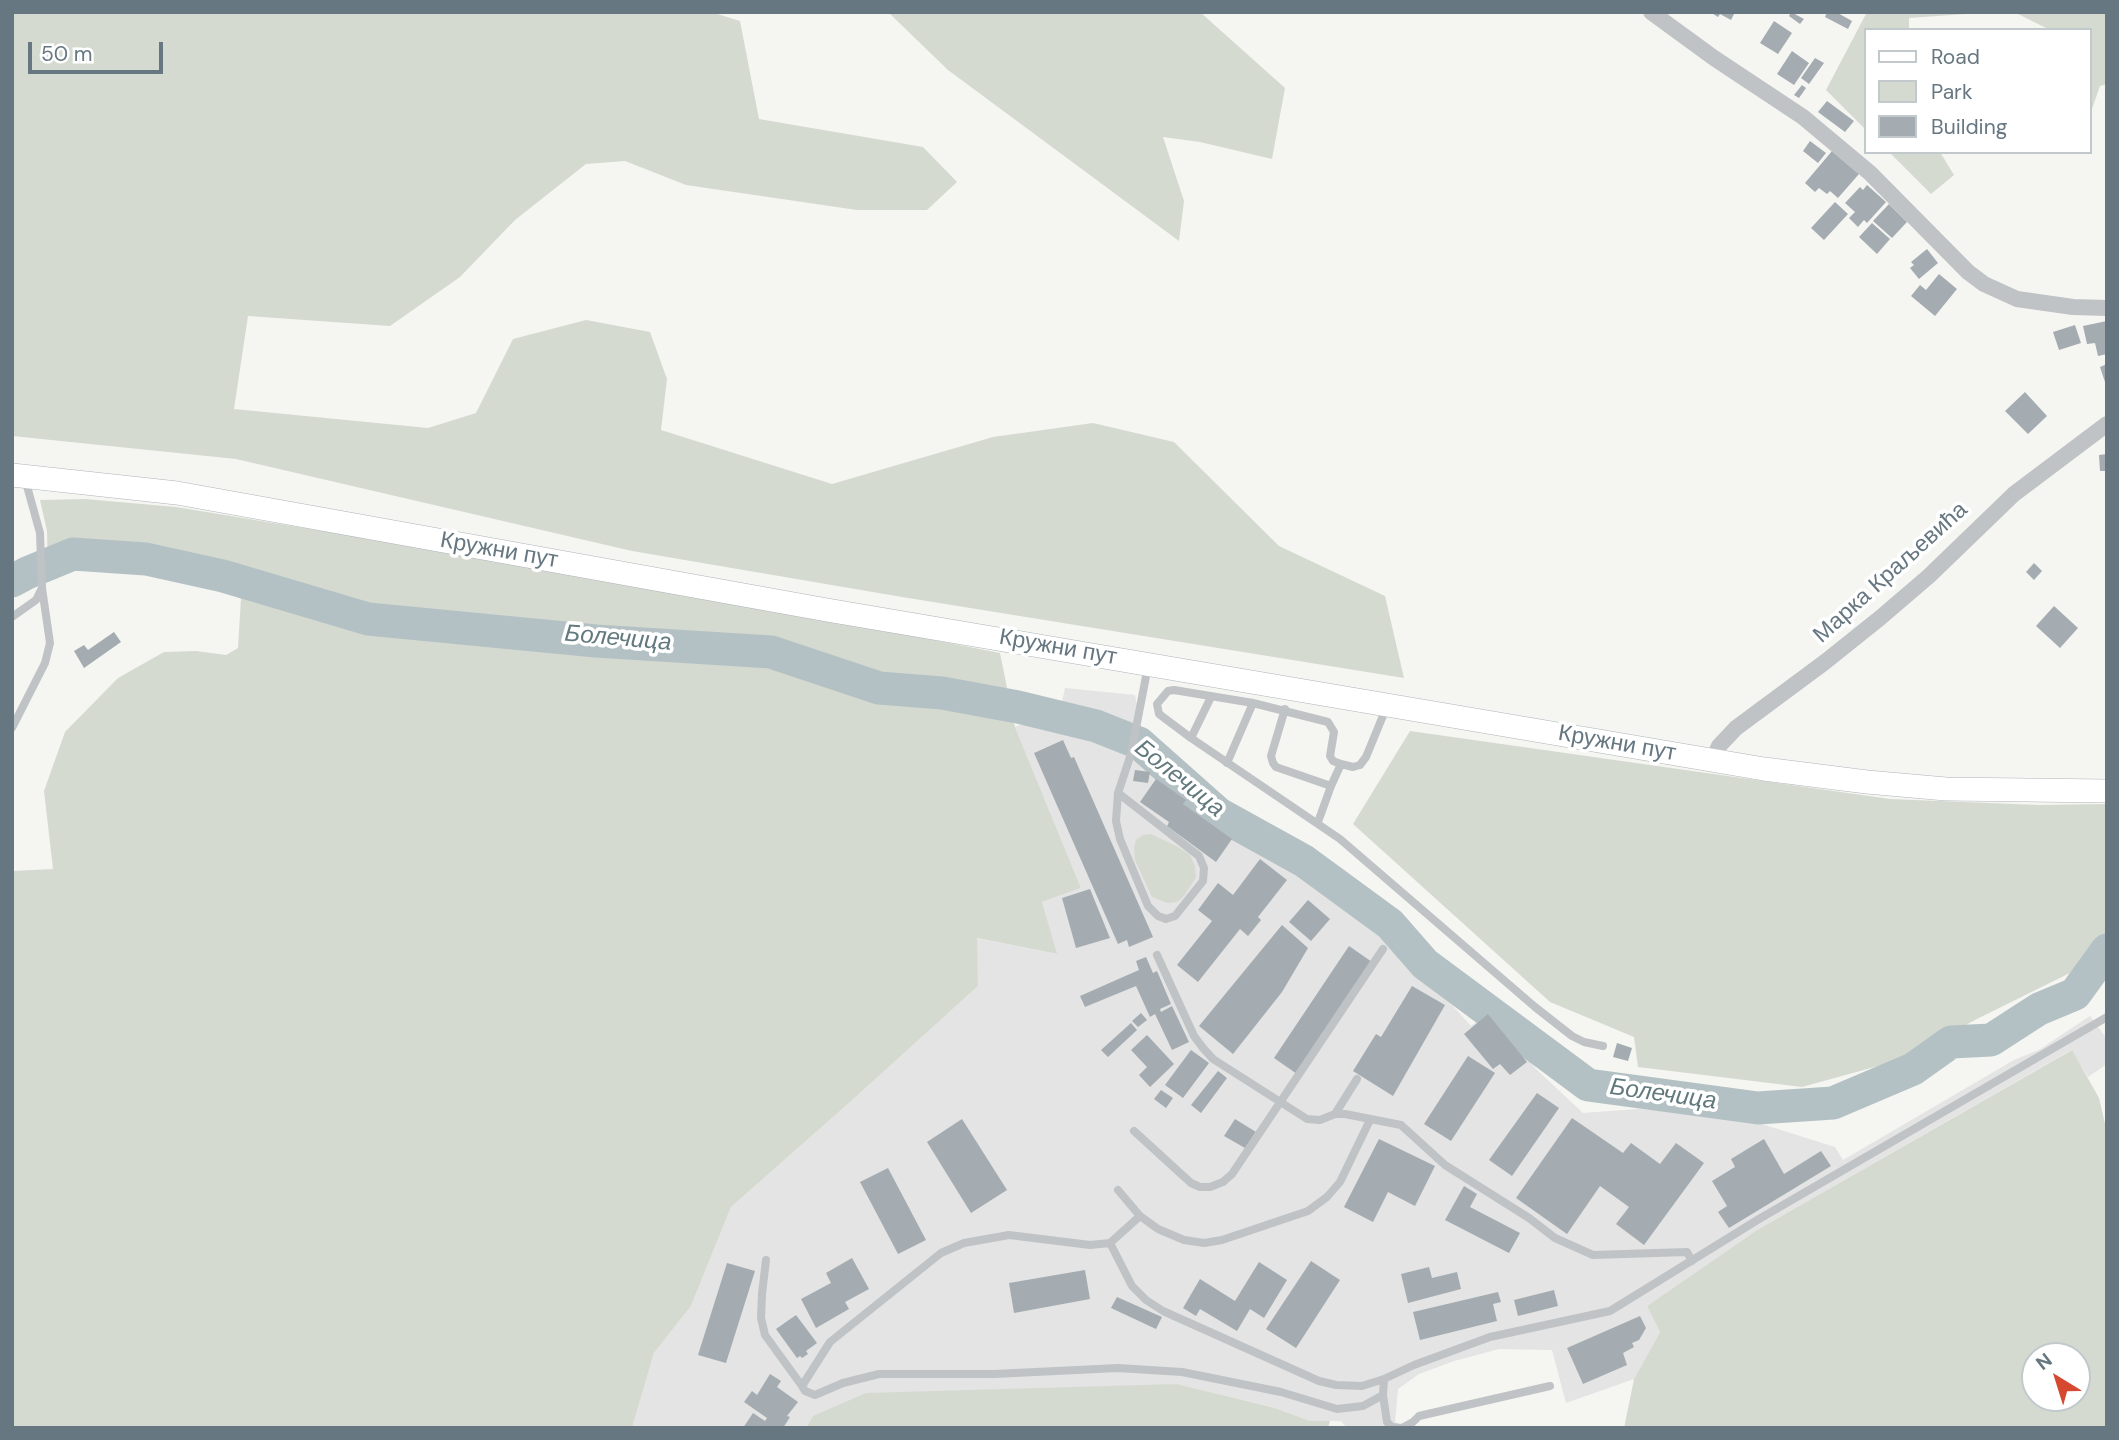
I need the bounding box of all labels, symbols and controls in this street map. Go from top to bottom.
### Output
scale bar [32,28,166,72]
legend [1864,28,2091,154]
text: 50 m [41,40,92,68]
text: Road [1931,43,1980,71]
text: Park [1931,78,1972,106]
text: Building [1931,113,2007,141]
street label: Марка Краљевића [1808,497,1974,649]
street label: Кружни пут [438,527,560,575]
water label: Болечица [563,620,673,658]
street label: Кружни пут [997,624,1119,672]
street label: Кружни пут [1556,720,1678,768]
water label: Болечица [1128,734,1230,824]
water label: Болечица [1608,1073,1718,1117]
north arrow [2021,1342,2091,1412]
text: N [2031,1348,2057,1376]

